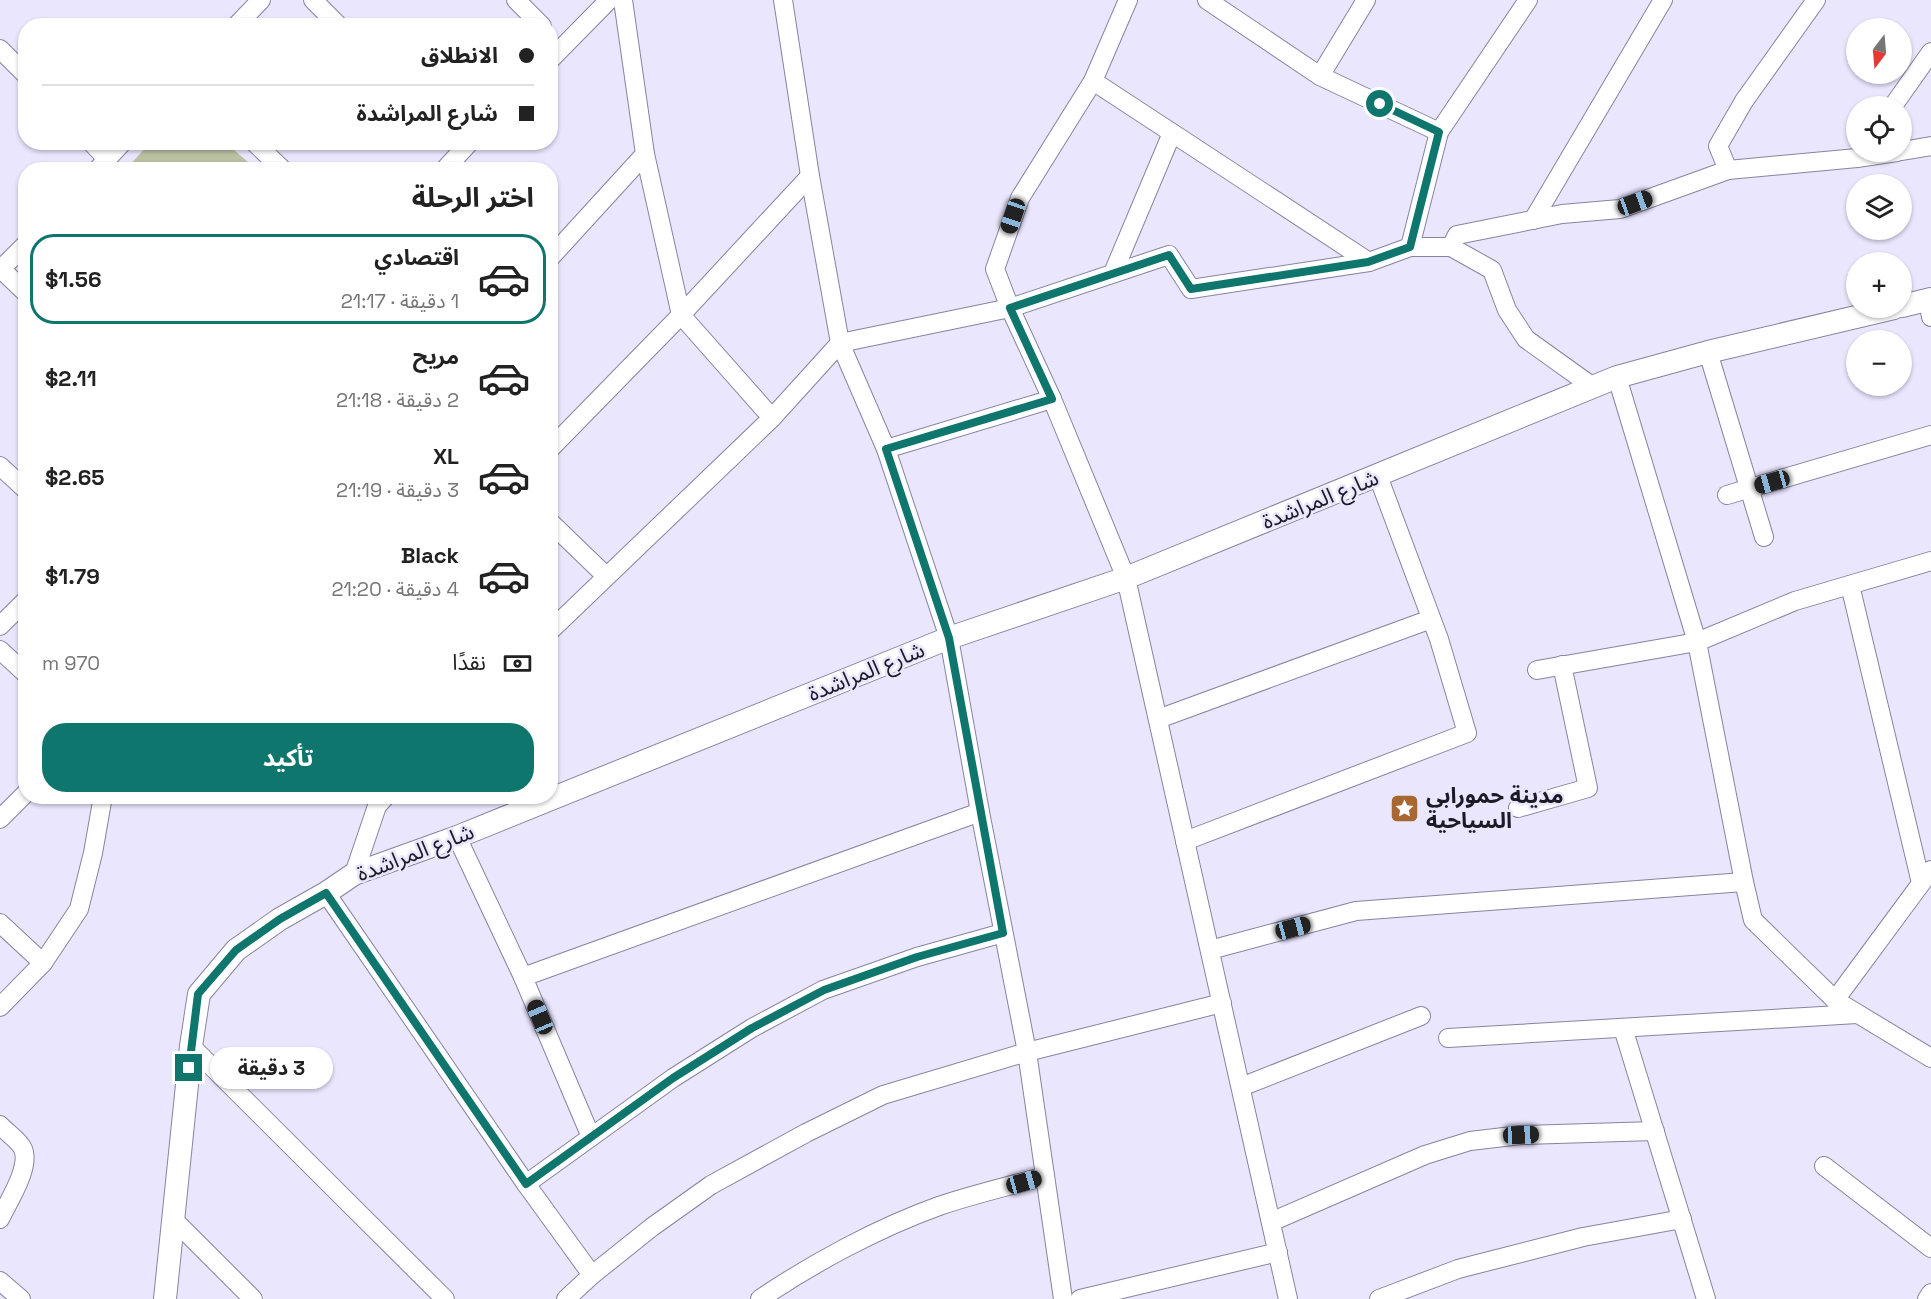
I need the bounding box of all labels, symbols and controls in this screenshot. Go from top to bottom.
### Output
north arrow [1846,18,1912,84]
map controls [1846,18,1912,396]
text: الانطلاق [421,41,498,69]
route start [1366,90,1393,117]
button: locate [1846,96,1912,162]
text: شارع المراشدة [356,99,498,127]
button: layers [1846,174,1912,240]
text: اختر الرحلة [412,180,534,215]
car [1615,188,1655,218]
car [999,196,1027,236]
text: اقتصادي [374,243,459,271]
icon: car [477,252,531,306]
button: + [1846,252,1912,318]
text: $1.56 [45,265,102,293]
text: 1 دقيقة · 21:17 [341,288,459,314]
button: − [1846,330,1912,396]
text: مريح [413,342,459,370]
icon: car [477,351,531,405]
text: $2.11 [45,364,97,392]
text: 2 دقيقة · 21:18 [336,387,459,413]
text: XL [433,442,459,470]
icon: car [477,450,531,504]
text: $2.65 [45,463,105,491]
street label: شارع المراشدة [1258,463,1384,538]
car [1752,468,1792,496]
text: 3 دقيقة · 21:19 [336,477,459,503]
text: Black [401,541,459,569]
icon: car [477,549,531,603]
text: $1.79 [45,562,100,590]
text: 4 دقيقة · 21:20 [331,576,459,602]
street label: شارع المراشدة [804,635,930,710]
icon: cash [501,647,534,680]
text: نقدًا [452,648,486,676]
text: 970 m [42,650,100,676]
button: تأكيد [42,723,534,792]
place label: مدينة حمورابي السياحية [1426,781,1564,834]
place icon: مدينة حمورابي السياحية [1389,792,1421,824]
street label: شارع المراشدة [352,817,479,890]
car [1273,915,1313,941]
car [525,997,555,1037]
callout: 3 دقيقة [210,1047,333,1089]
route end [175,1054,202,1081]
text: 3 دقيقة [238,1055,305,1081]
car [1503,1125,1539,1145]
car [1004,1168,1044,1196]

